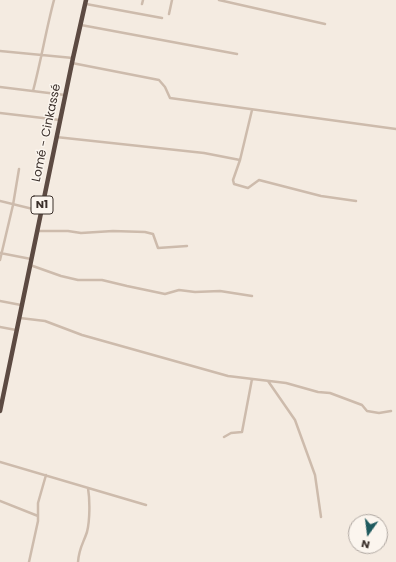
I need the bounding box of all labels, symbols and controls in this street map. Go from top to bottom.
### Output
street label: Lomé - Cinkassé [30,83,64,183]
road number: N1 [31,196,53,214]
north arrow [348,514,388,554]
text: N [359,536,371,553]

